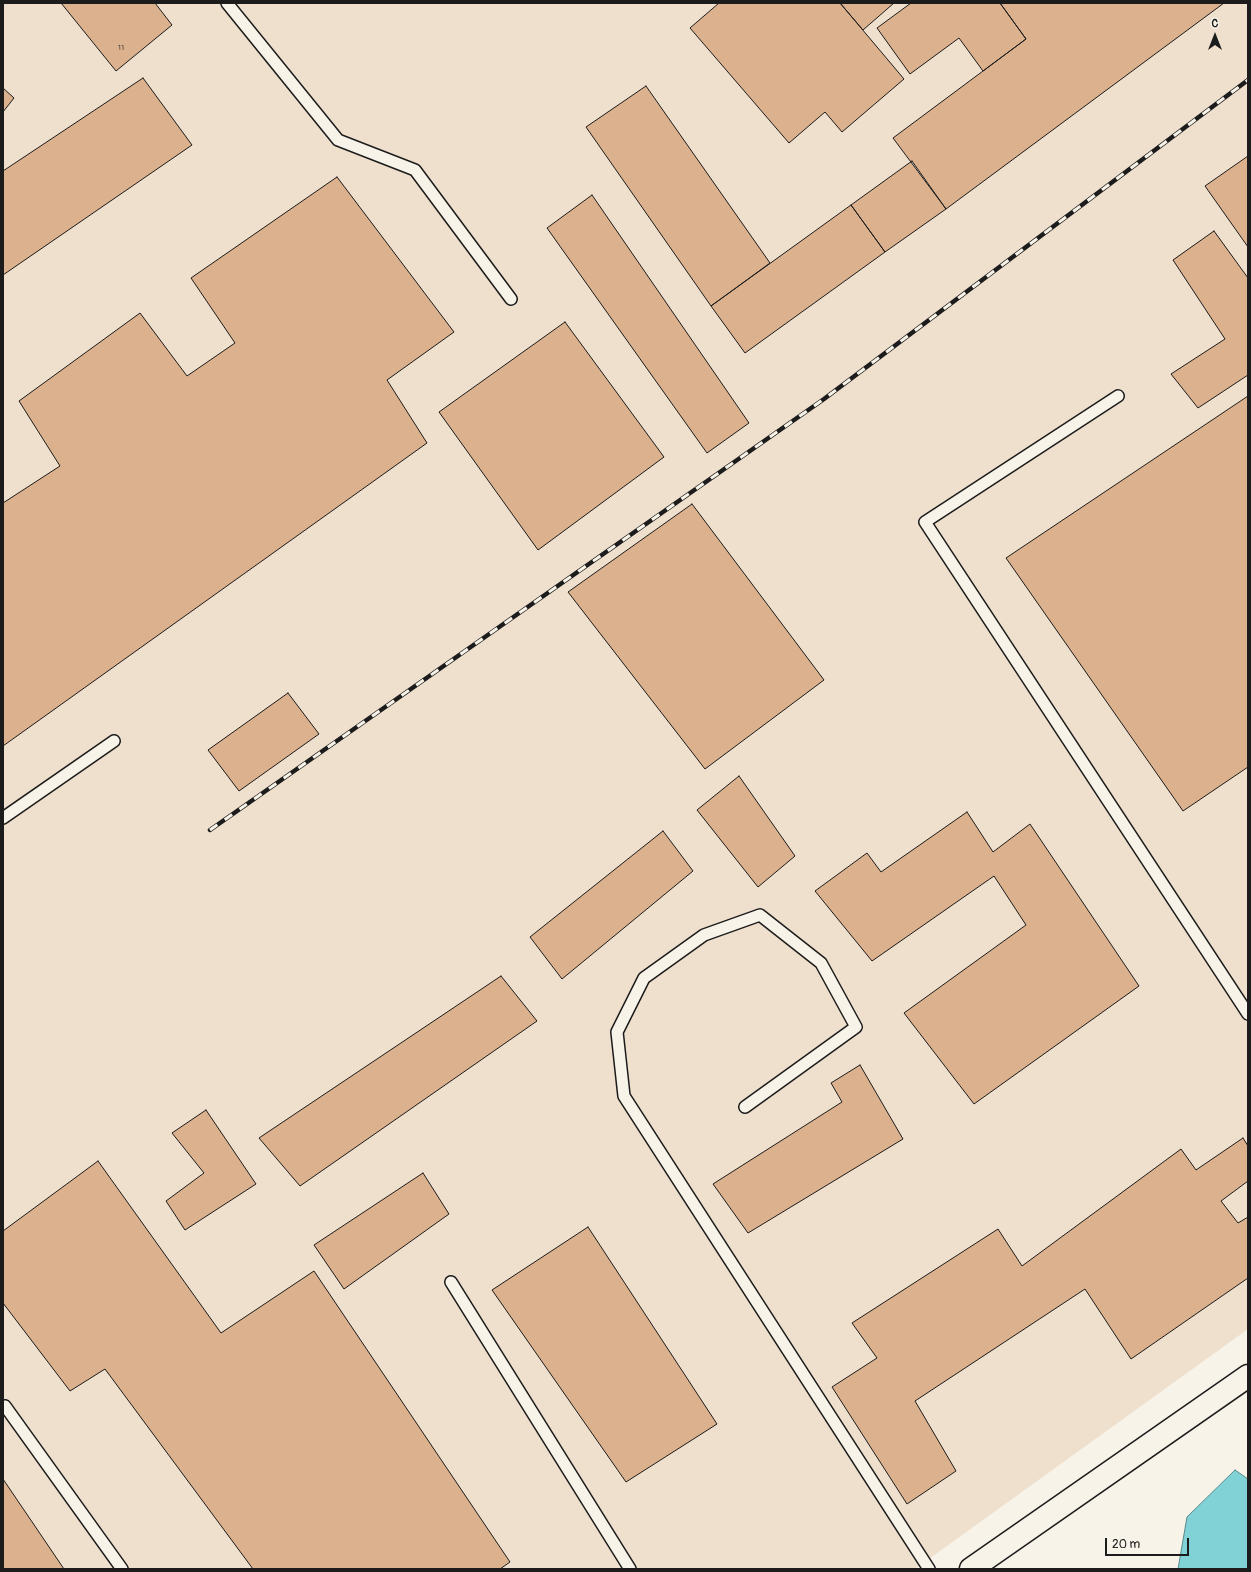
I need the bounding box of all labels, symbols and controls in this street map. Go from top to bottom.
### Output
north arrow [1195,16,1235,56]
text: С [1212,17,1218,30]
house number: 11 [118,43,124,53]
scale bar [1107,1530,1191,1556]
text: 20 m [1112,1537,1140,1552]

